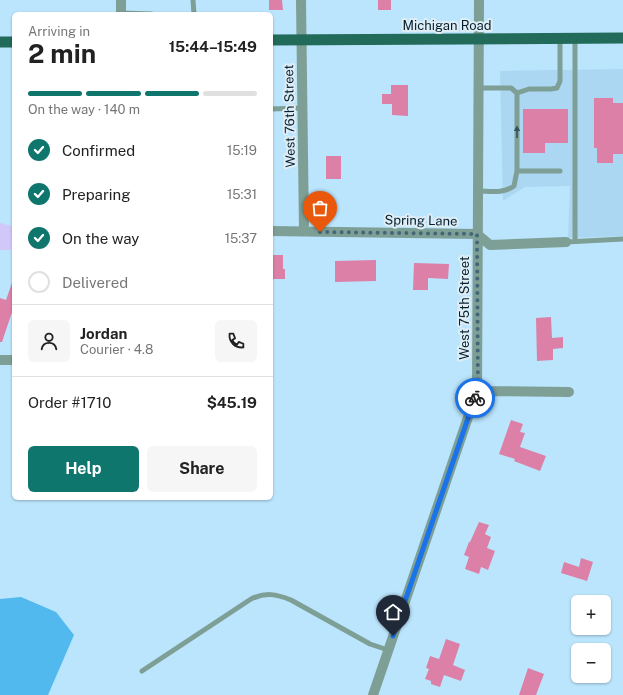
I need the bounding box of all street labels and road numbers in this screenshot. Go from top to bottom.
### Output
street label: Michigan Road [403,18,491,33]
street label: West 76th Street [281,64,298,168]
street label: Spring Lane [384,212,458,229]
street label: West 75th Street [457,256,472,360]

